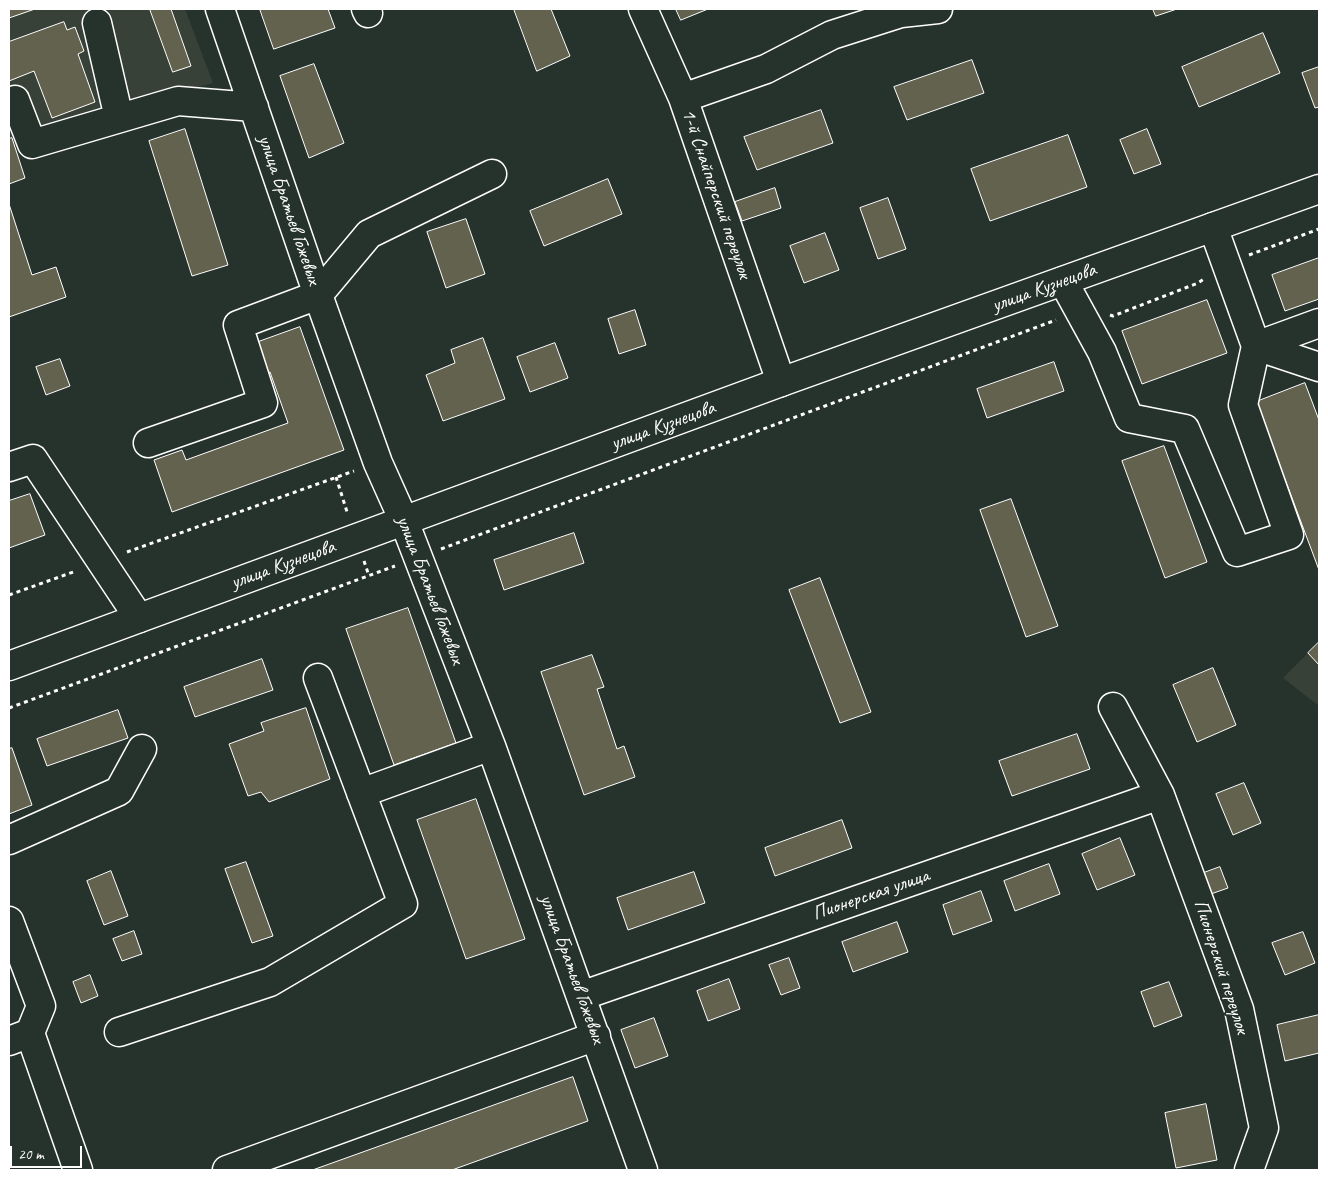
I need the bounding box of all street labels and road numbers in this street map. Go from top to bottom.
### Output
street label: 1-й Снайперский переулок [676,106,756,282]
street label: улица Братьев Гожевых [252,132,326,288]
street label: улица Кузнецова [989,258,1099,318]
street label: улица Кузнецова [608,396,718,456]
street label: улица Братьев Гожевых [391,513,469,667]
street label: улица Кузнецова [228,535,338,595]
street label: Пионерская улица [809,864,933,926]
street label: улица Братьев Гожевых [534,891,610,1047]
street label: Пионерский переулок [1188,897,1254,1037]

